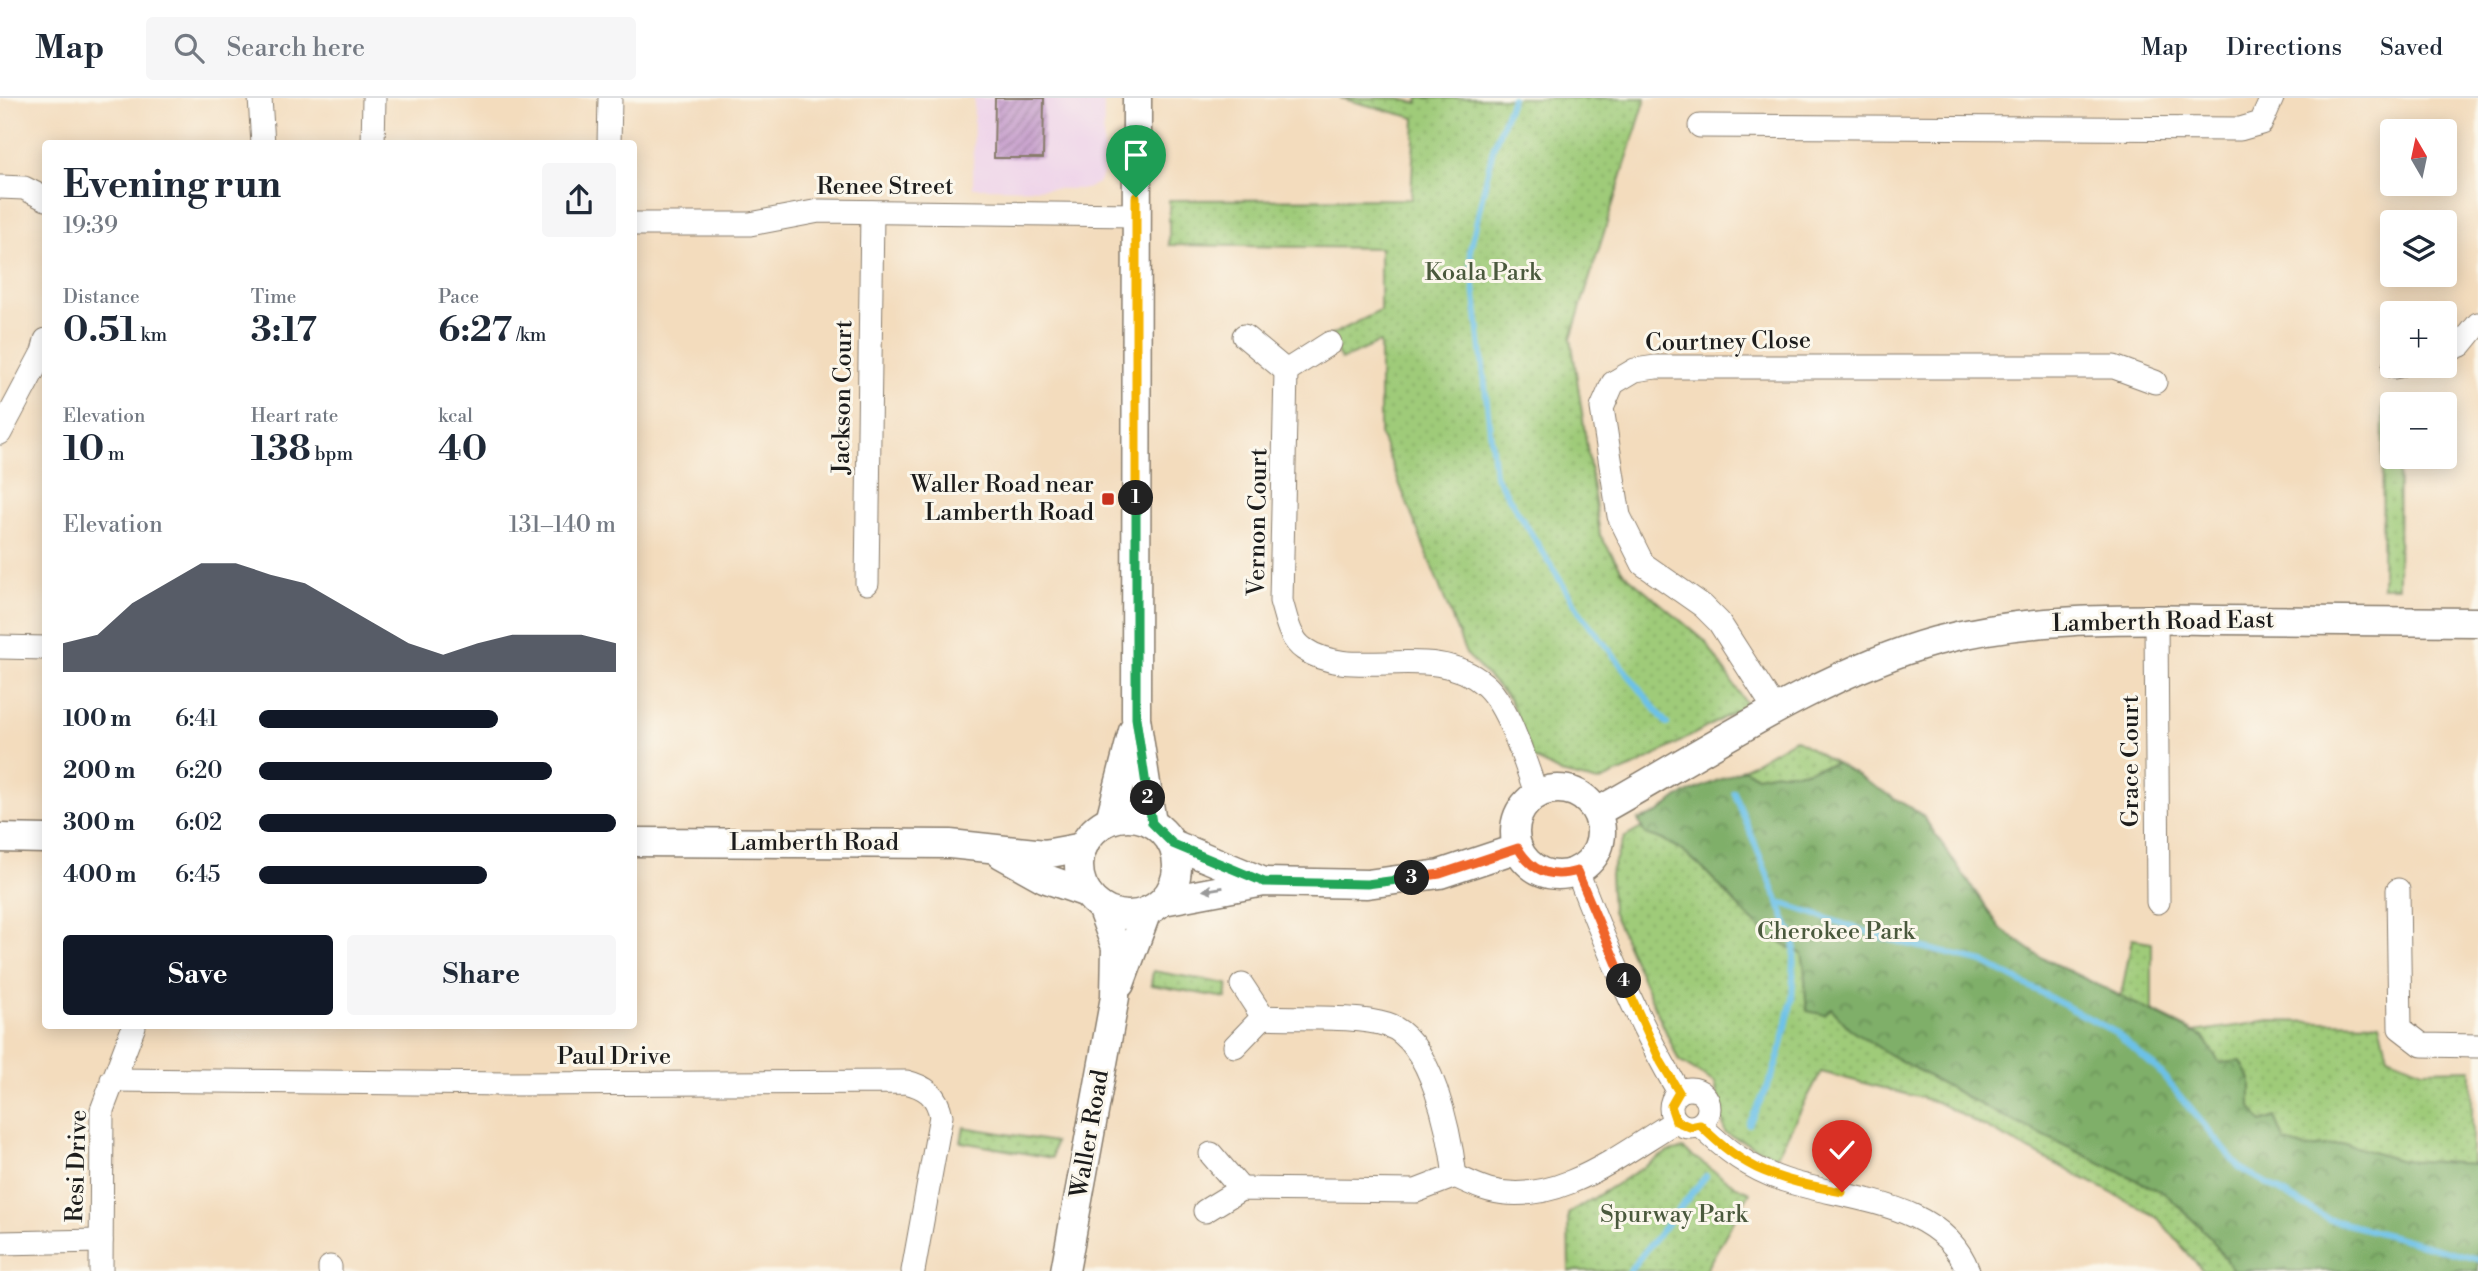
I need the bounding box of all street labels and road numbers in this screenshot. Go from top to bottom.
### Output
street label: Renee Street [816,172,954,202]
street label: Jackson Court [827,319,859,475]
street label: Courtney Close [1645,326,1811,358]
street label: Vernon Court [1242,447,1274,597]
street label: Lamberth Road East [2052,605,2275,639]
street label: Grace Court [2116,694,2146,827]
street label: Lamberth Road [729,828,899,858]
street label: Paul Drive [557,1042,671,1072]
street label: Waller Road [1064,1067,1116,1201]
street label: Resi Drive [60,1109,94,1223]

